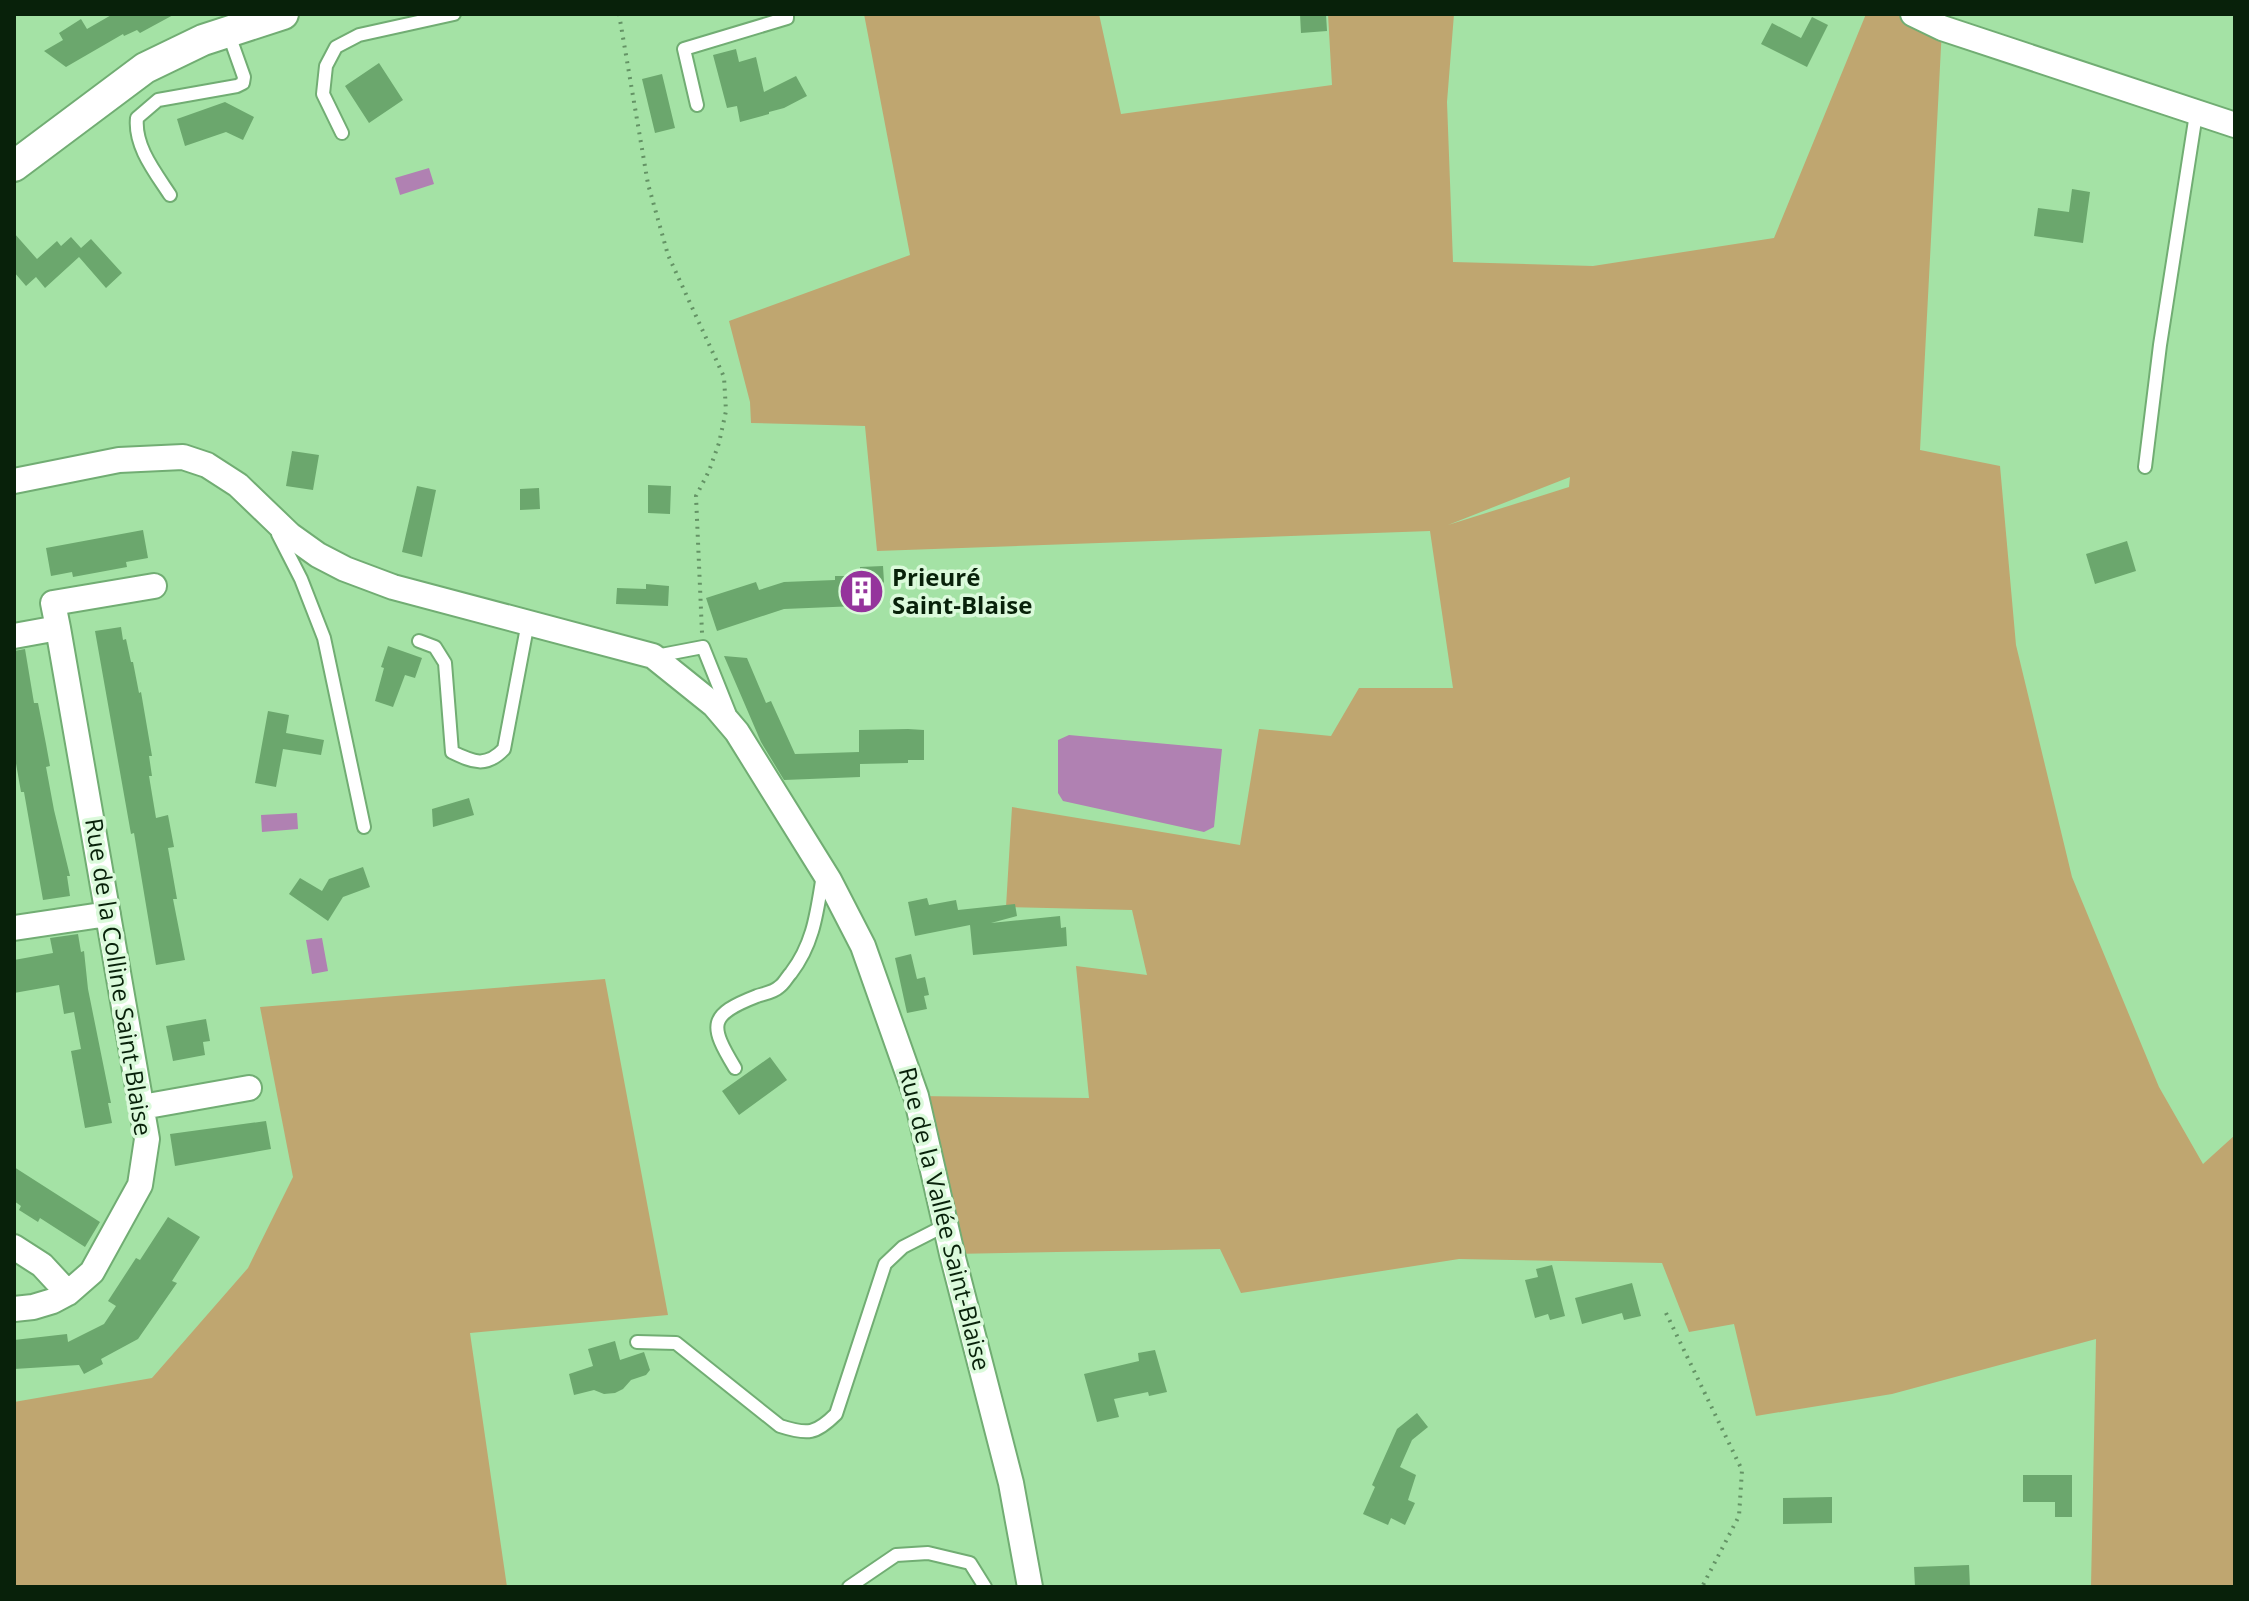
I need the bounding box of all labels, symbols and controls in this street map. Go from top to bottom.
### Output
place label: Prieuré Saint-Blaise [892,560,1032,621]
building icon: Prieuré Saint-Blaise [837,568,885,616]
street label: Rue de la Colline Saint-Blaise [78,816,161,1138]
street label: Rue de la Vallée Saint-Blaise [892,1063,999,1374]

